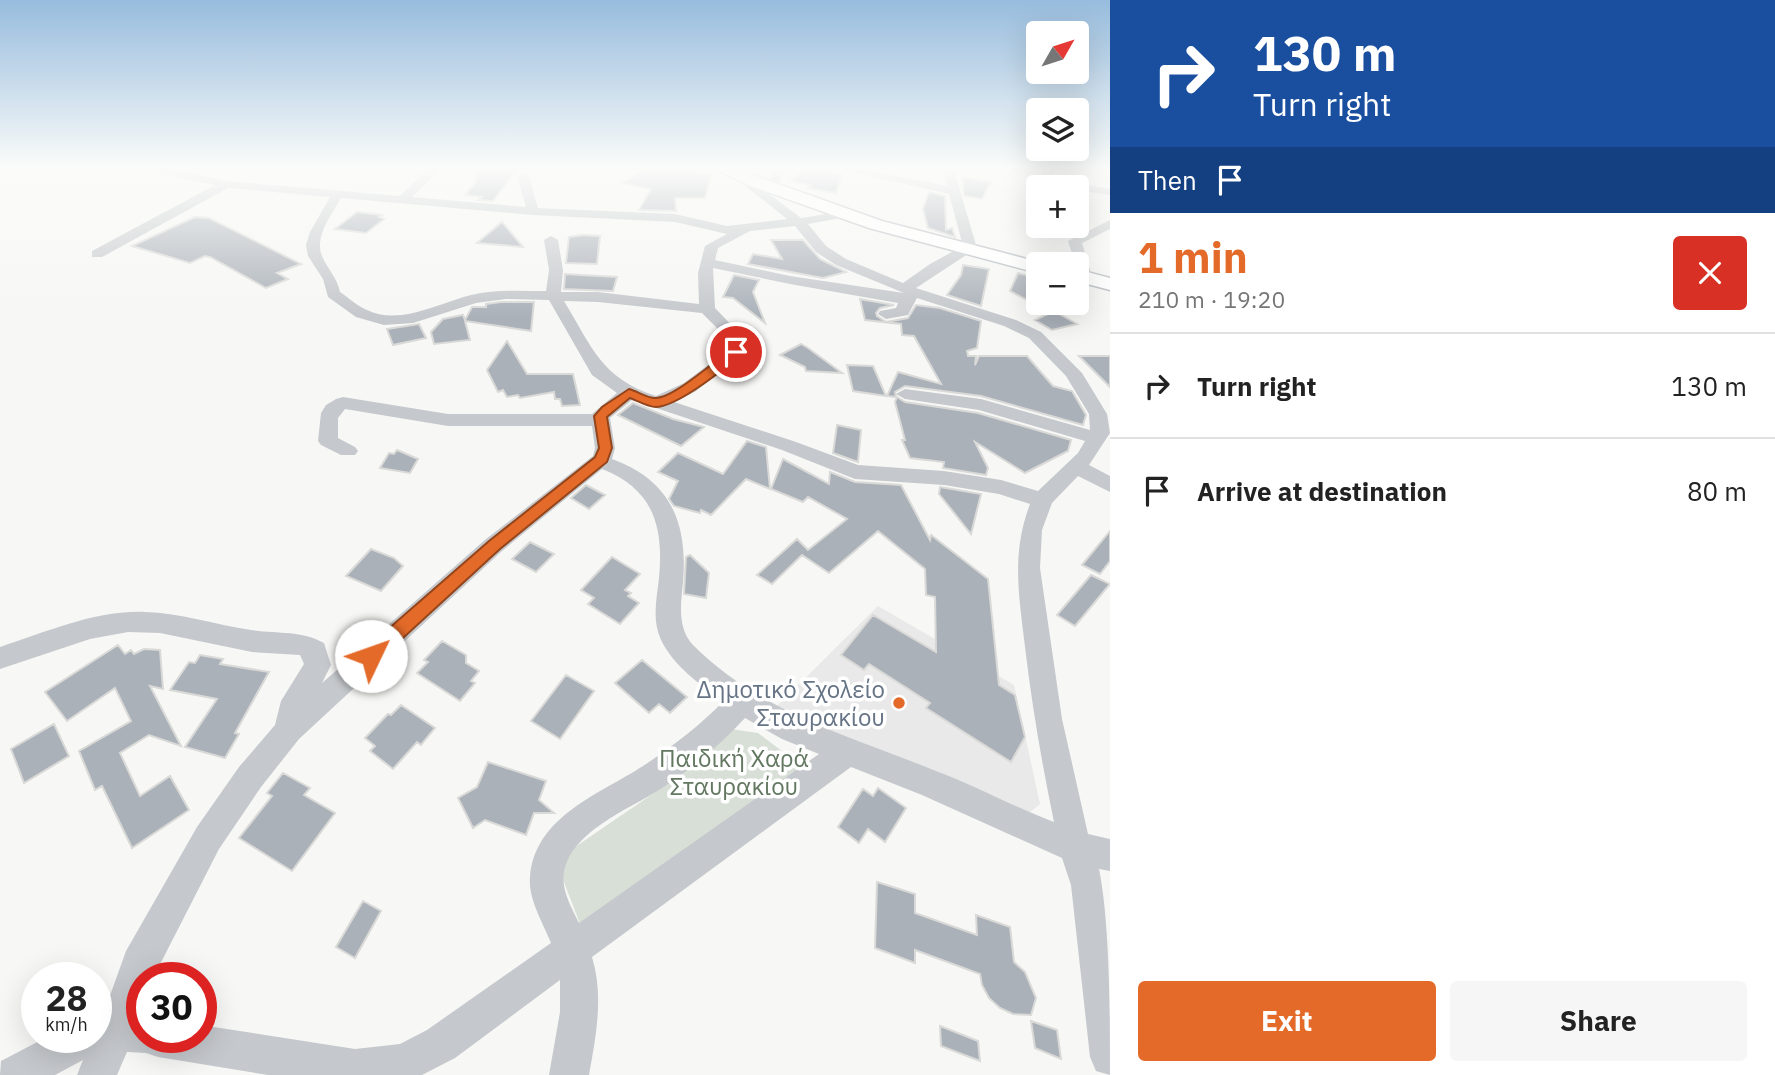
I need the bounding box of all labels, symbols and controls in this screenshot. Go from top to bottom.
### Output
north arrow [1026,21,1088,84]
map controls [1026,21,1089,315]
text: 130 m [1253,21,1397,84]
icon: right [1138,28,1229,119]
text: Turn right [1253,83,1391,125]
button: layers [1026,98,1089,161]
icon: arrive [1211,161,1249,199]
text: Then [1138,163,1197,197]
button: + [1026,175,1089,238]
text: 1 min [1138,230,1248,285]
button: close [1673,236,1747,310]
button: − [1026,252,1089,315]
text: 210 m · 19:20 [1138,284,1285,314]
pin [706,322,766,382]
icon: arrive [717,333,755,371]
icon: right [1138,367,1176,405]
text: Turn right [1197,369,1316,403]
text: 130 m [1671,369,1747,403]
icon: arrive [1138,472,1176,510]
text: Arrive at destination [1197,474,1447,508]
text: 80 m [1687,474,1747,508]
position arrow [334,619,408,693]
place label: Δημοτικό Σχολείο Σταυρακίου [696,673,885,733]
marker: Δημοτικό Σχολείο Σταυρακίου [891,695,907,711]
park label: Παιδική Χαρά Σταυρακίου [659,742,809,802]
speed limit sign: 30 [126,962,217,1053]
text: 28 [45,975,88,1021]
button: Exit [1138,981,1436,1061]
button: Share [1450,981,1747,1061]
text: km/h [45,1013,88,1036]

